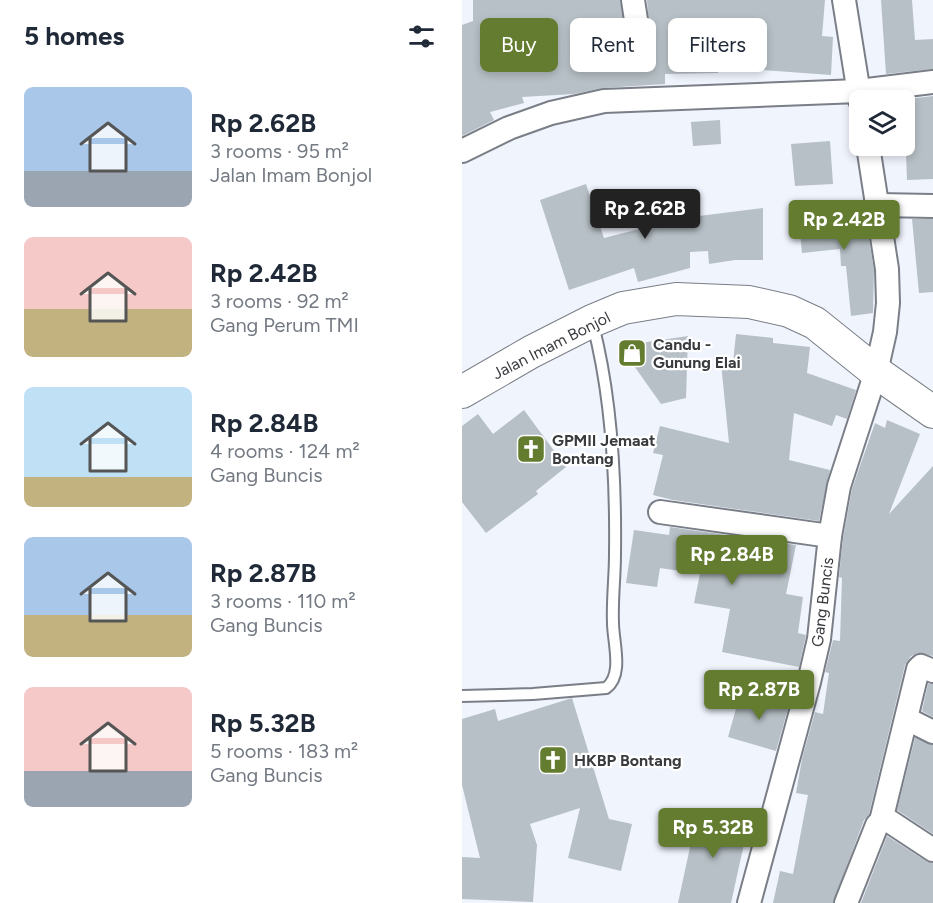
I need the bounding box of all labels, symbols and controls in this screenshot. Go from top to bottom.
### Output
chip: Buy [480,18,558,72]
chip: Rent [570,18,656,72]
chip: Filters [668,18,767,72]
text: 5 homes [24,20,124,52]
icon: filters [405,20,438,53]
map controls [849,90,915,156]
button: layers [849,90,915,156]
text: Rp 2.62B [210,107,316,139]
icon: home [72,111,144,183]
text: 3 rooms · 95 m² [210,139,349,163]
text: Jalan Imam Bonjol [210,163,372,187]
pin: Rp 2.62B [583,189,707,240]
text: Rp 2.62B [604,196,686,220]
pin: Rp 2.42B [782,200,906,251]
text: Rp 2.42B [803,207,885,231]
text: Rp 2.42B [210,257,318,289]
icon: home [72,261,144,333]
text: 3 rooms · 92 m² [210,289,349,313]
street label: Jalan Imam Bonjol [489,308,613,383]
text: Gang Perum TMI [210,313,359,337]
place label: Candu - Gunung Elai [653,335,741,372]
shop icon: Candu - Gunung Elai [616,337,648,369]
text: Rp 2.84B [210,407,318,439]
icon: home [72,411,144,483]
place label: GPMII Jemaat Bontang [552,431,655,468]
church icon: GPMII Jemaat Bontang [515,433,547,465]
text: 4 rooms · 124 m² [210,439,360,463]
text: Gang Buncis [210,463,323,487]
pin: Rp 2.84B [670,535,794,586]
text: Rp 2.84B [690,542,774,566]
street label: Gang Buncis [808,556,837,648]
text: Rp 2.87B [210,557,316,589]
icon: home [72,561,144,633]
text: 3 rooms · 110 m² [210,589,356,613]
text: Gang Buncis [210,613,323,637]
pin: Rp 2.87B [697,670,821,721]
text: Rp 2.87B [718,677,800,701]
text: Rp 5.32B [210,707,316,739]
icon: home [72,711,144,783]
text: 5 rooms · 183 m² [210,739,358,763]
church icon: HKBP Bontang [537,744,569,776]
place label: HKBP Bontang [574,751,682,770]
text: Gang Buncis [210,763,323,787]
pin: Rp 5.32B [651,808,775,859]
text: Rp 5.32B [672,815,754,839]

